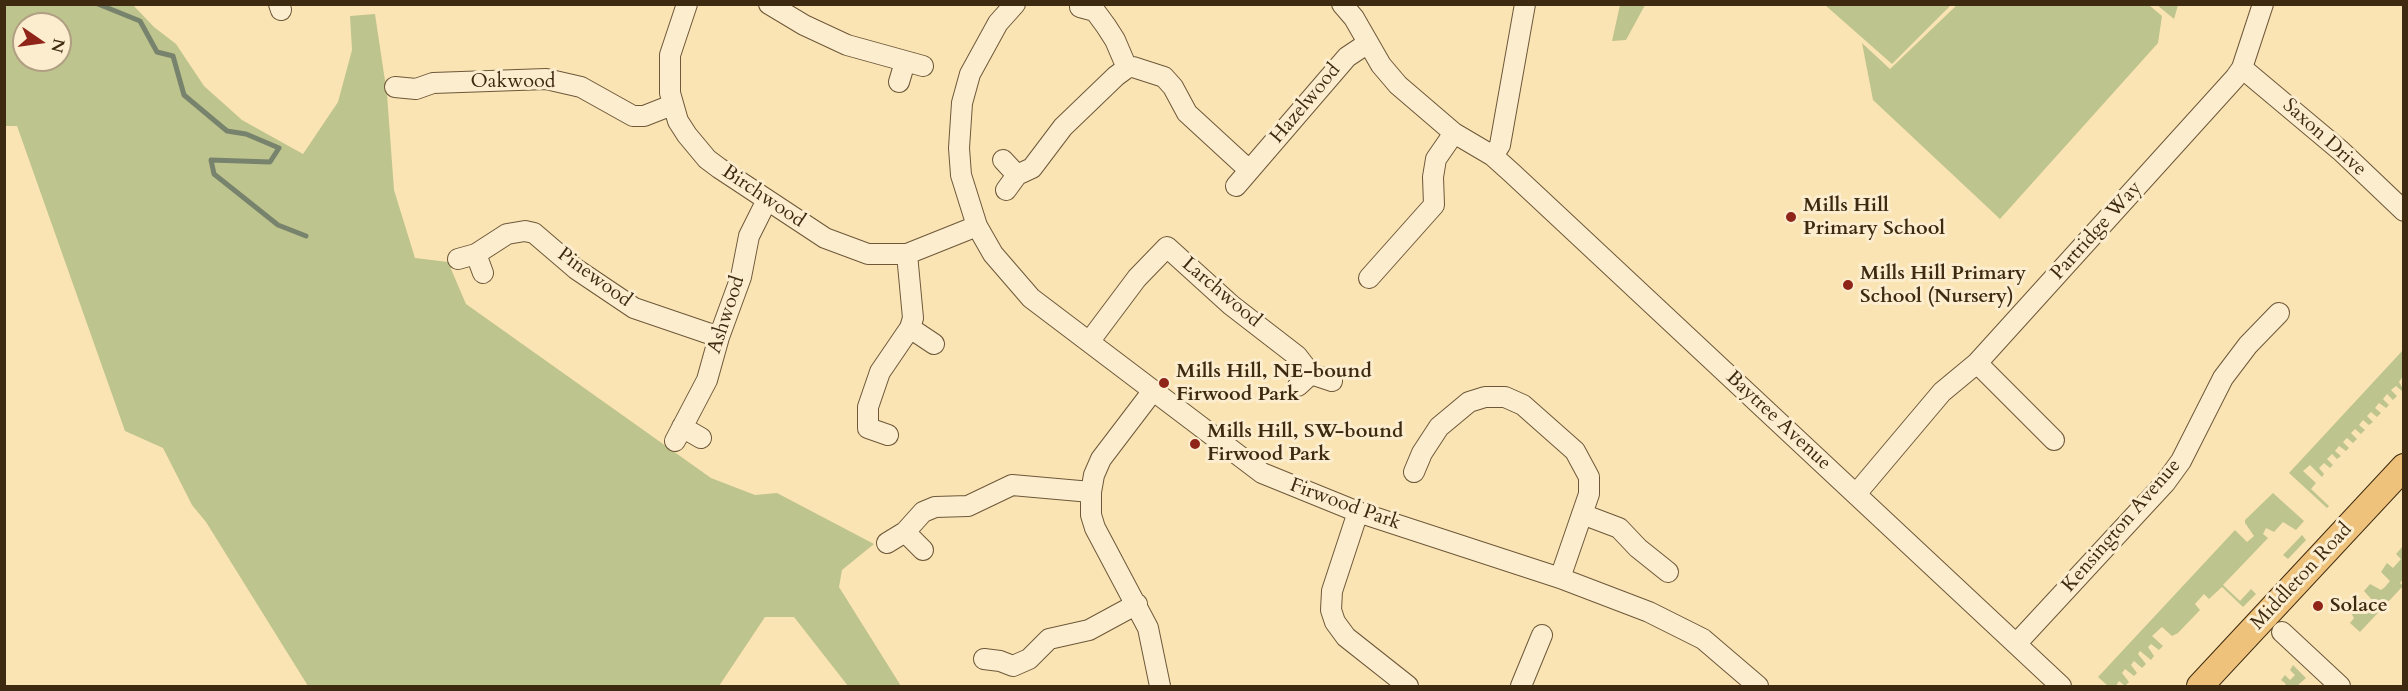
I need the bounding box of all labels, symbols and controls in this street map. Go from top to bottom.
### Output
north arrow [12,12,72,72]
text: N [45,36,70,55]
street label: Hazelwood [1266,59,1346,149]
street label: Oakwood [471,70,555,94]
street label: Saxon Drive [2277,94,2371,182]
street label: Birchwood [717,161,809,233]
street label: Partridge Way [2046,177,2148,285]
place label: Mills Hill Primary School [1803,194,1945,241]
marker: Mills Hill Primary School [1784,210,1798,224]
street label: Pinewood [552,243,636,313]
street label: Larchwood [1176,253,1266,333]
place label: Mills Hill Primary School (Nursery) [1860,262,2026,309]
street label: Ashwood [703,273,751,357]
marker: Mills Hill Primary School (Nursery) [1841,278,1855,292]
place label: Mills Hill, NE-bound Firwood Park [1176,360,1372,407]
street label: Baytree Avenue [1721,366,1835,476]
marker: Mills Hill, NE-bound Firwood Park [1157,376,1171,390]
place label: Mills Hill, SW-bound Firwood Park [1207,420,1403,467]
marker: Mills Hill, SW-bound Firwood Park [1188,437,1202,451]
street label: Kensington Avenue [2058,454,2186,598]
street label: Firwood Park [1286,474,1404,536]
street label: Middleton Road [2246,518,2358,636]
place label: Solace [2330,594,2388,618]
marker: Solace [2311,599,2325,613]

